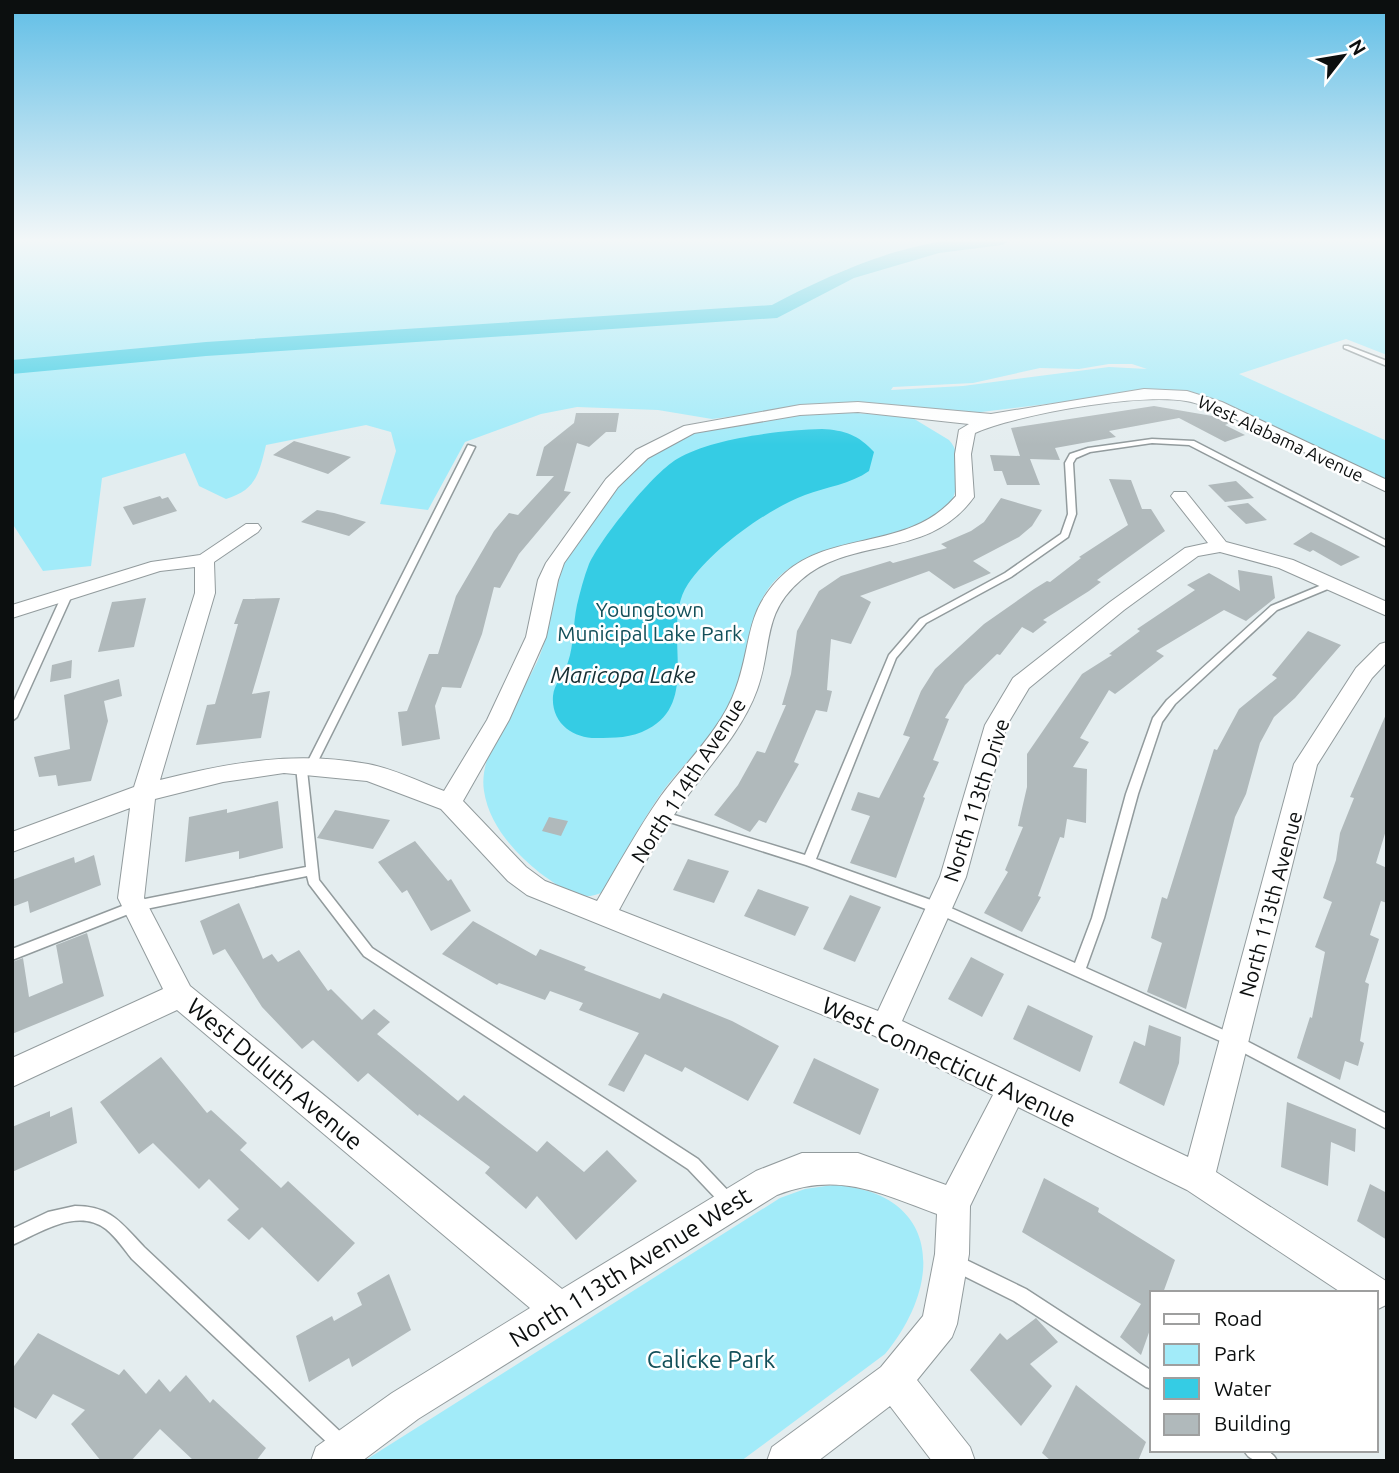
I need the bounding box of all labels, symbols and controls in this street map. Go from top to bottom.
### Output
north arrow [1308,21,1378,91]
text: N [1344,35,1371,59]
street label: West Alabama Avenue [1195,391,1367,485]
park label: Youngtown Municipal Lake Park [557,597,743,645]
water label: Maricopa Lake [550,662,696,687]
street label: North 114th Avenue [626,693,750,867]
street label: North 113th Drive [938,715,1014,885]
street label: North 113th Avenue [1234,808,1306,1000]
street label: West Connecticut Avenue [818,991,1080,1133]
street label: West Duluth Avenue [182,993,368,1155]
street label: North 113th Avenue West [504,1181,756,1352]
legend [1150,1291,1378,1452]
text: Road [1214,1306,1262,1330]
text: Park [1214,1341,1256,1365]
park label: Calicke Park [647,1346,775,1373]
text: Water [1214,1376,1272,1400]
text: Building [1214,1411,1291,1435]

